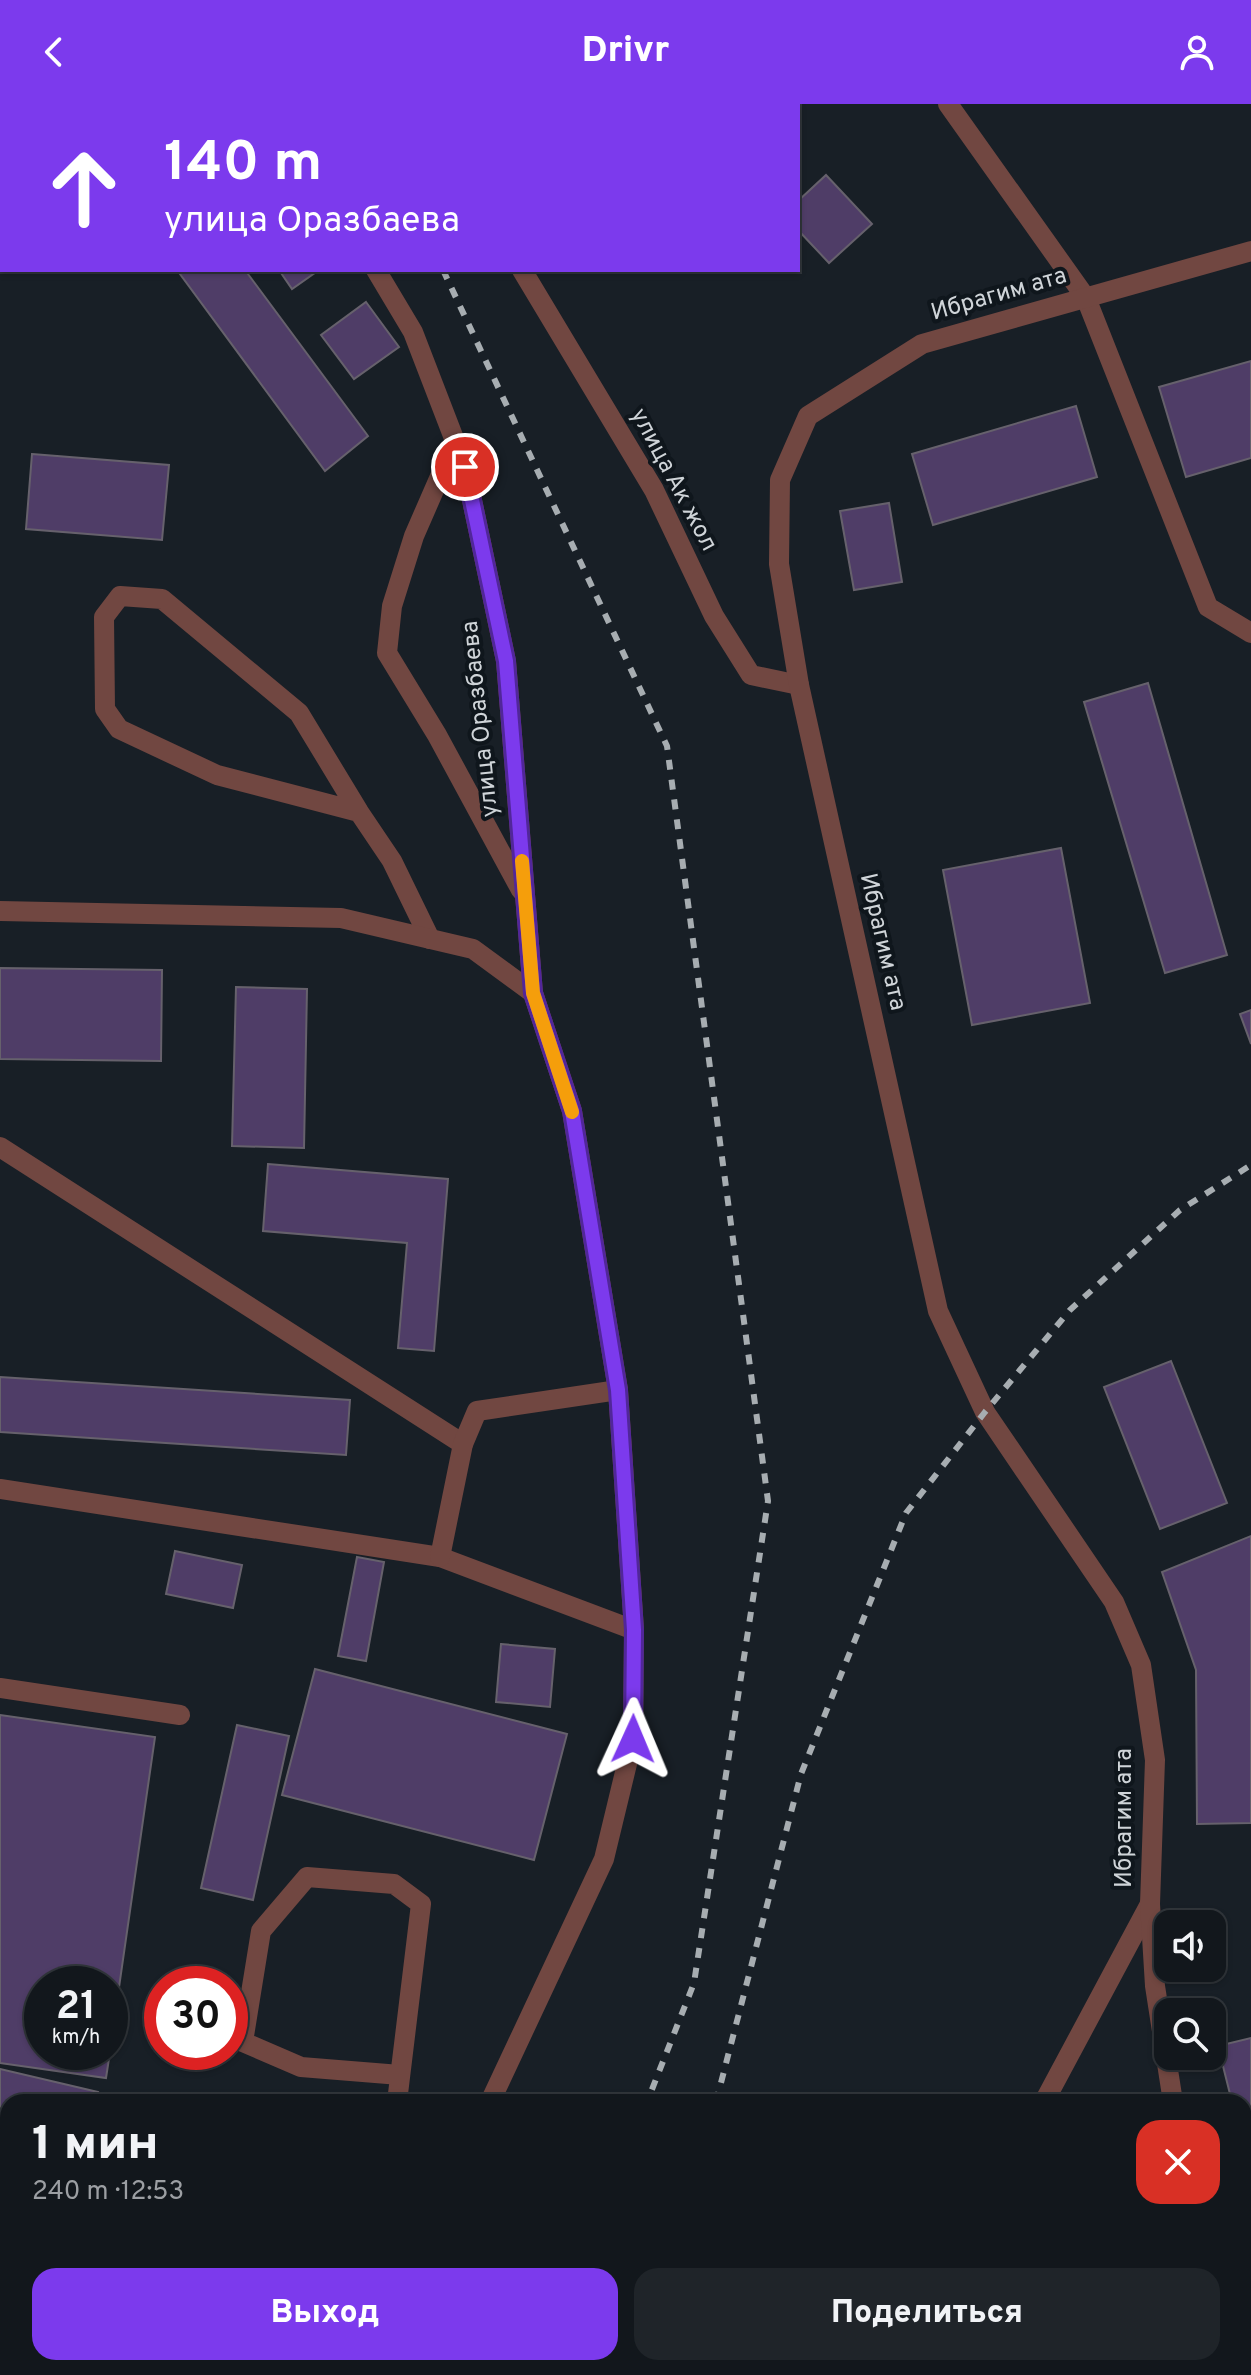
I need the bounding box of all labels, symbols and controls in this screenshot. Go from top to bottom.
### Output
text: Drivr [582,29,669,75]
icon: back [32,30,76,74]
icon: person [1175,30,1219,74]
text: 140 m [164,130,322,200]
icon: ahead [32,136,136,240]
text: улица Оразбаева [164,199,460,245]
street label: Ибрагим ата [928,261,1070,329]
street label: улица Ак жол [623,403,723,557]
pin [431,433,499,501]
icon: arrive [443,445,487,489]
street label: улица Оразбаева [456,619,506,819]
street label: Ибрагим ата [852,870,912,1014]
position arrow [591,1697,675,1781]
street label: Ибрагим ата [1110,1748,1140,1888]
map controls [1154,1910,1226,2070]
button: sound [1154,1910,1226,1982]
speed limit sign: 30 [144,1966,248,2070]
text: 21 [56,1983,96,2033]
button: search [1154,1998,1226,2070]
text: km/h [52,2025,100,2051]
text: 1 мин [32,2116,159,2176]
button: close [1136,2120,1220,2204]
text: 240 m · 12:53 [32,2176,184,2209]
button: Выход [32,2268,618,2360]
button: Поделиться [634,2268,1220,2360]

